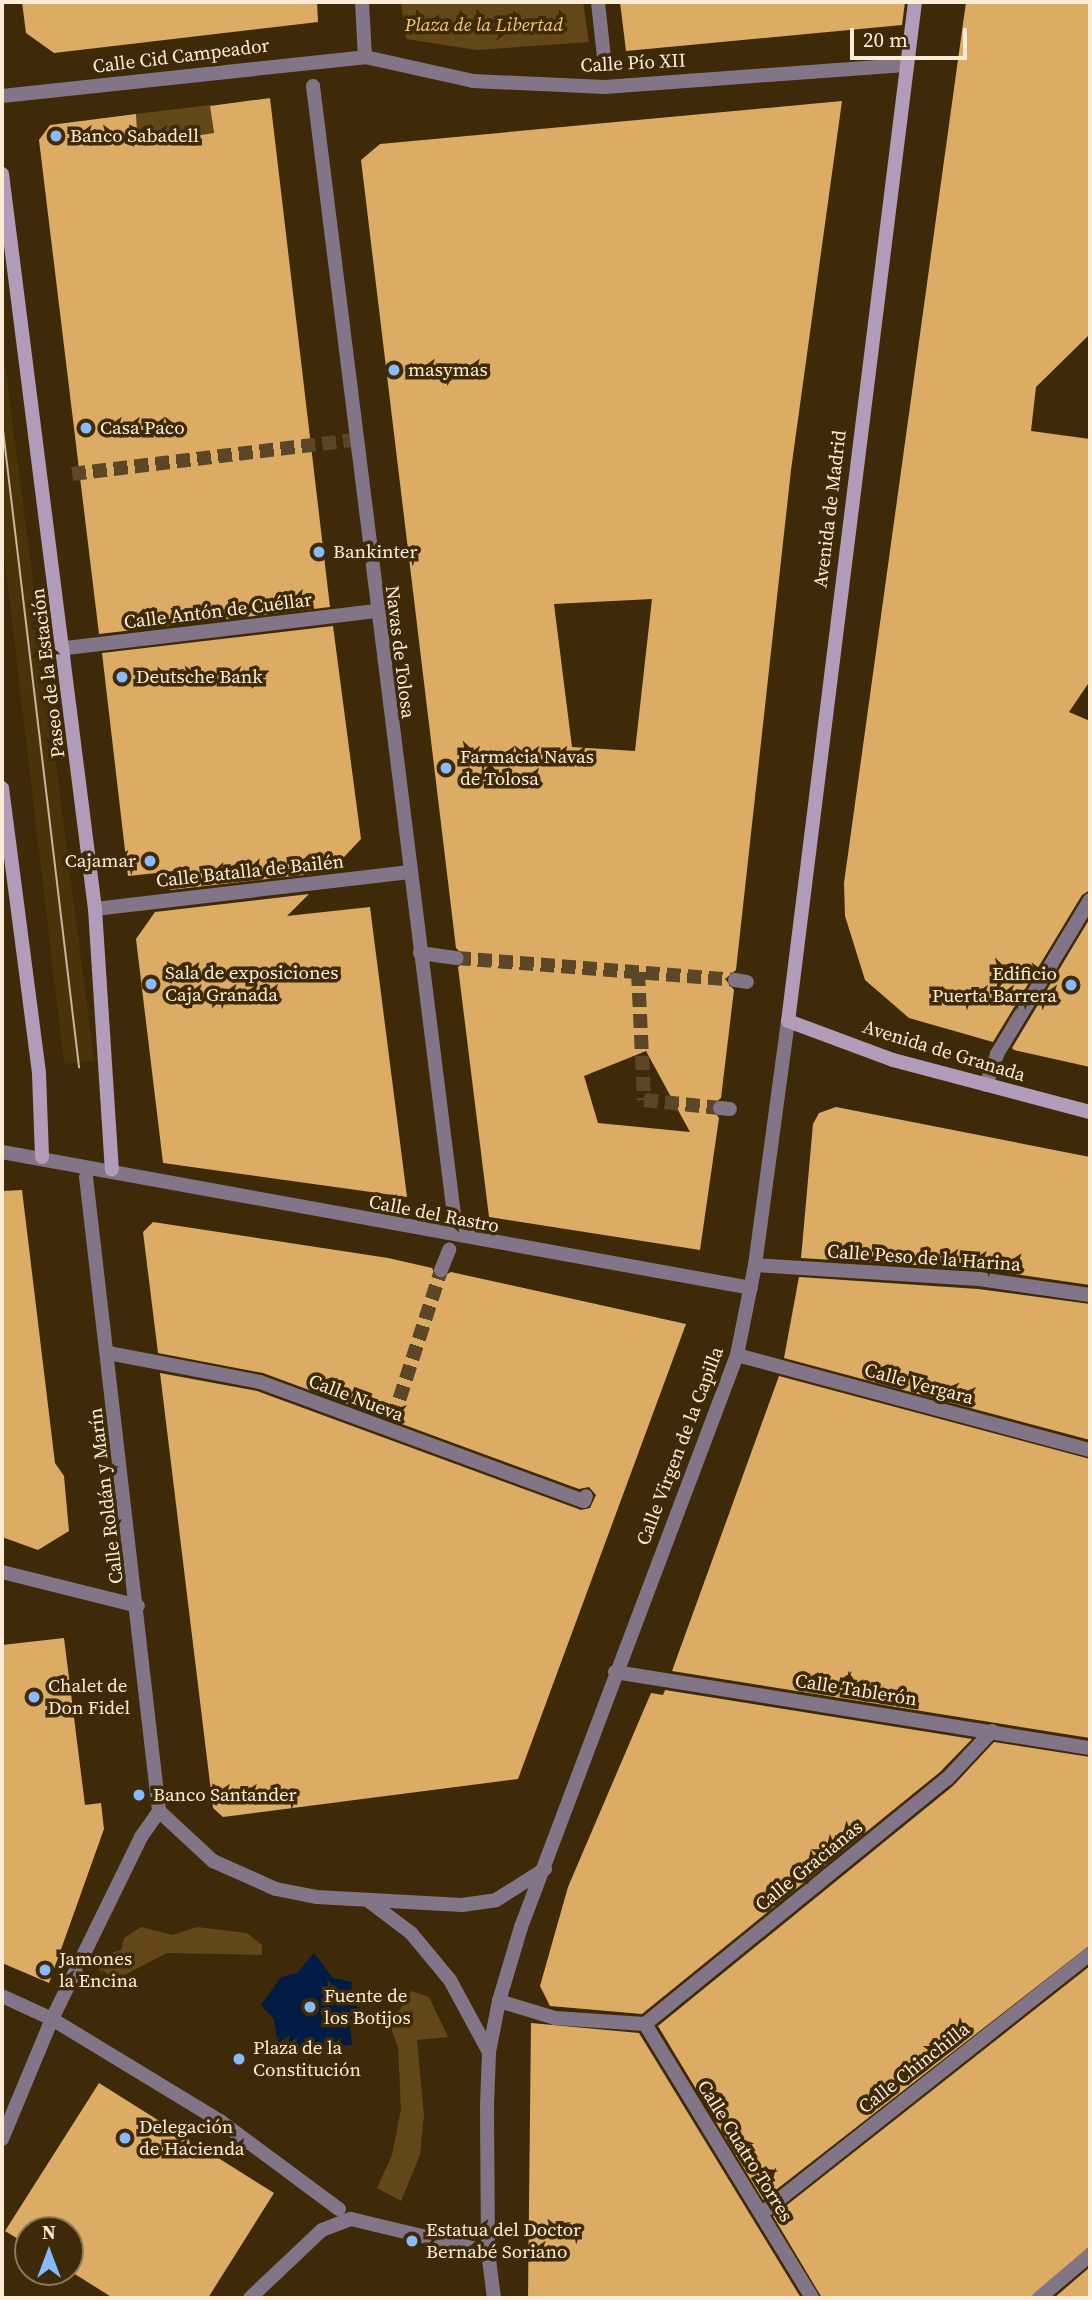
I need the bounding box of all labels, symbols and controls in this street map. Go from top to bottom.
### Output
park label: Plaza de la Libertad [405,14,563,36]
scale bar [854,14,971,58]
text: 20 m [863,25,908,54]
street label: Calle Cid Campeador [91,34,271,78]
street label: Calle Pío XII [580,49,686,77]
place label: Banco Sabadell [70,125,199,147]
marker: Banco Sabadell [48,128,64,144]
place label: masymas [408,359,488,381]
marker: masymas [386,362,402,378]
place label: Casa Paco [100,417,185,439]
marker: Casa Paco [78,420,94,436]
street label: Avenida de Madrid [809,429,851,589]
place label: Bankinter [333,541,417,563]
marker: Bankinter [311,544,327,560]
street label: Navas de Tolosa [381,584,419,720]
street label: Paseo de la Estación [26,587,70,759]
street label: Calle Antón de Cuéllar [123,588,313,634]
place label: Deutsche Bank [136,666,263,688]
marker: Deutsche Bank [114,669,130,685]
place label: Farmacia Navas de Tolosa [460,746,594,790]
marker: Farmacia Navas de Tolosa [438,760,454,776]
place label: Cajamar [65,850,136,872]
street label: Calle Batalla de Bailén [155,850,345,892]
marker: Cajamar [142,853,158,869]
place label: Sala de exposiciones Caja Granada [165,962,338,1006]
place label: Edificio Puerta Barrera [932,963,1057,1007]
marker: Sala de exposiciones Caja Granada [143,976,159,992]
marker: Edificio Puerta Barrera [1063,977,1079,993]
street label: Avenida de Granada [860,1015,1028,1087]
street label: Calle del Rastro [367,1190,501,1238]
street label: Calle Peso de la Harina [826,1240,1022,1276]
street label: Calle Virgen de la Capilla [631,1343,729,1549]
street label: Calle Vergara [862,1358,976,1410]
street label: Calle Nueva [305,1369,407,1427]
street label: Calle Roldán y Marín [84,1407,128,1585]
street label: Calle Tablerón [793,1669,919,1711]
place label: Chalet de Don Fidel [48,1675,130,1719]
marker: Chalet de Don Fidel [26,1689,42,1705]
place label: Banco Santander [153,1784,297,1806]
marker: Banco Santander [131,1787,147,1803]
street label: Calle Gracianas [751,1816,867,1916]
place label: Jamones la Encina [59,1948,138,1992]
marker: Jamones la Encina [37,1962,53,1978]
place label: Fuente de los Botijos [324,1985,411,2029]
marker: Fuente de los Botijos [302,1999,318,2015]
street label: Calle Chinchilla [854,2018,974,2118]
place label: Plaza de la Constitución [253,2037,361,2081]
marker: Plaza de la Constitución [231,2051,247,2067]
street label: Calle Cuatro Torres [692,2076,798,2226]
place label: Delegación de Hacienda [139,2116,245,2160]
marker: Delegación de Hacienda [117,2130,133,2146]
north arrow [14,2216,84,2286]
text: N [42,2219,56,2245]
place label: Estatua del Doctor Bernabé Soriano [426,2219,581,2263]
marker: Estatua del Doctor Bernabé Soriano [404,2233,420,2249]

